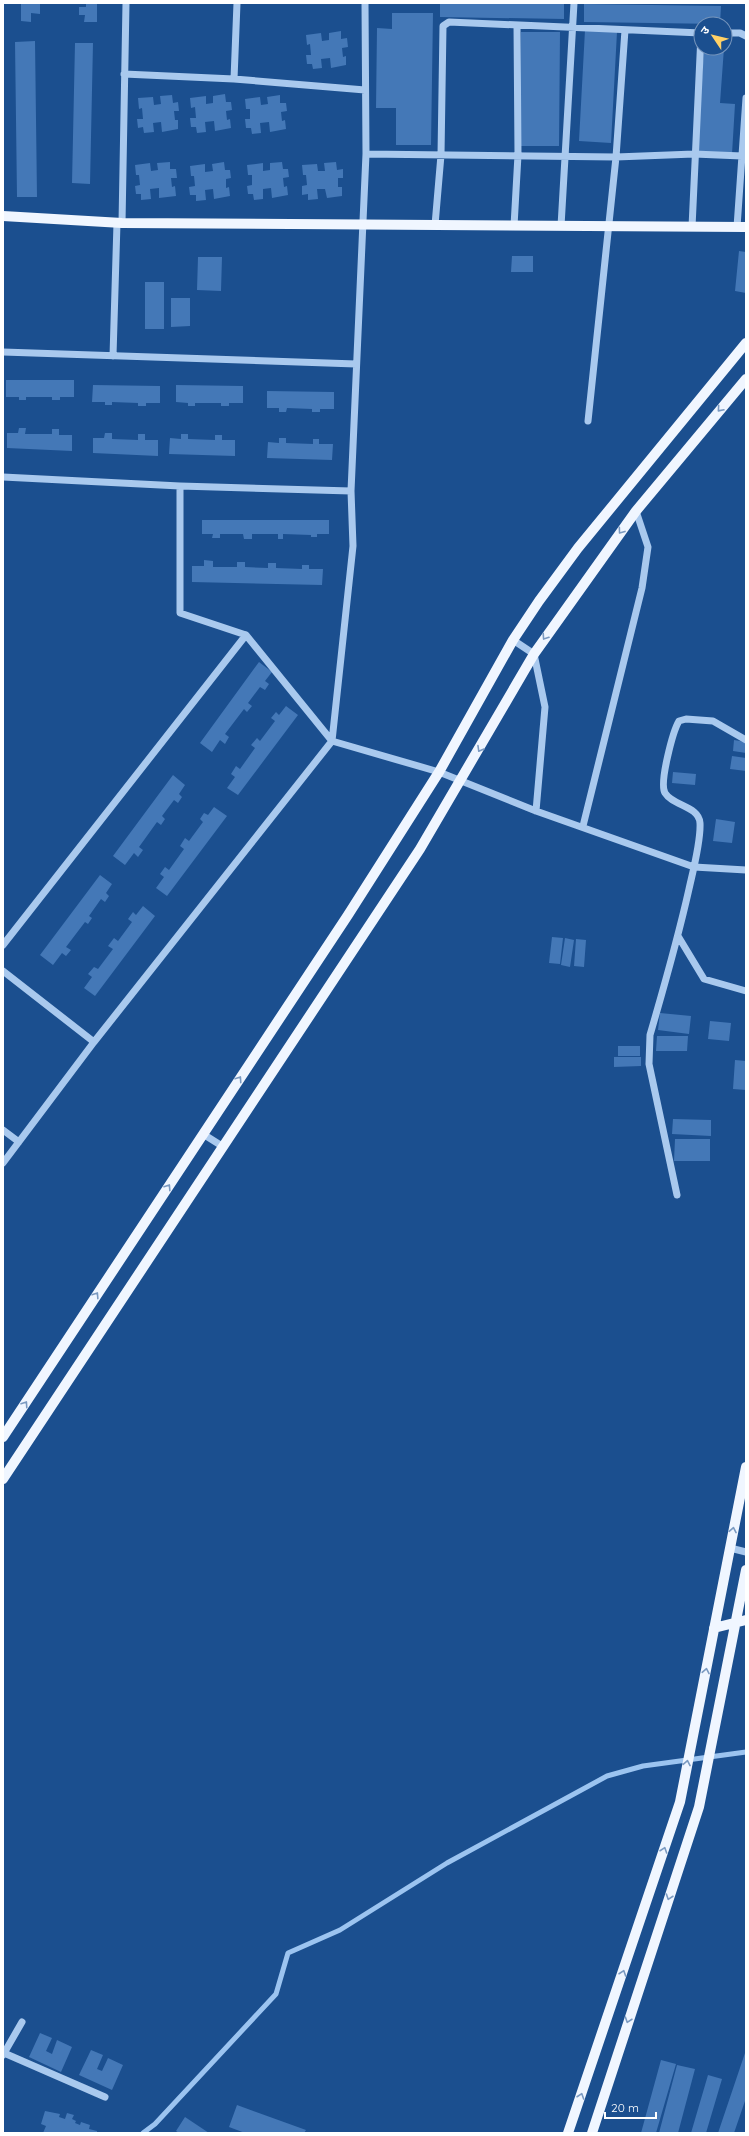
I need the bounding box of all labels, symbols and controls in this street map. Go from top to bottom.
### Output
north arrow [693,16,733,56]
text: उ [697,23,713,37]
one-way arrow [718,404,725,411]
one-way arrow [619,527,626,534]
one-way arrow [543,633,550,640]
one-way arrow [477,745,484,752]
one-way arrow [235,1076,242,1083]
one-way arrow [163,1184,170,1191]
one-way arrow [91,1293,98,1300]
one-way arrow [20,1401,27,1408]
one-way arrow [729,1527,737,1533]
one-way arrow [701,1668,709,1674]
one-way arrow [683,1760,691,1766]
one-way arrow [659,1846,668,1853]
one-way arrow [665,1893,674,1900]
one-way arrow [618,1970,626,1977]
one-way arrow [624,2016,633,2023]
one-way arrow [576,2093,585,2100]
scale bar [605,2094,656,2120]
text: 20 m [611,2100,639,2115]

